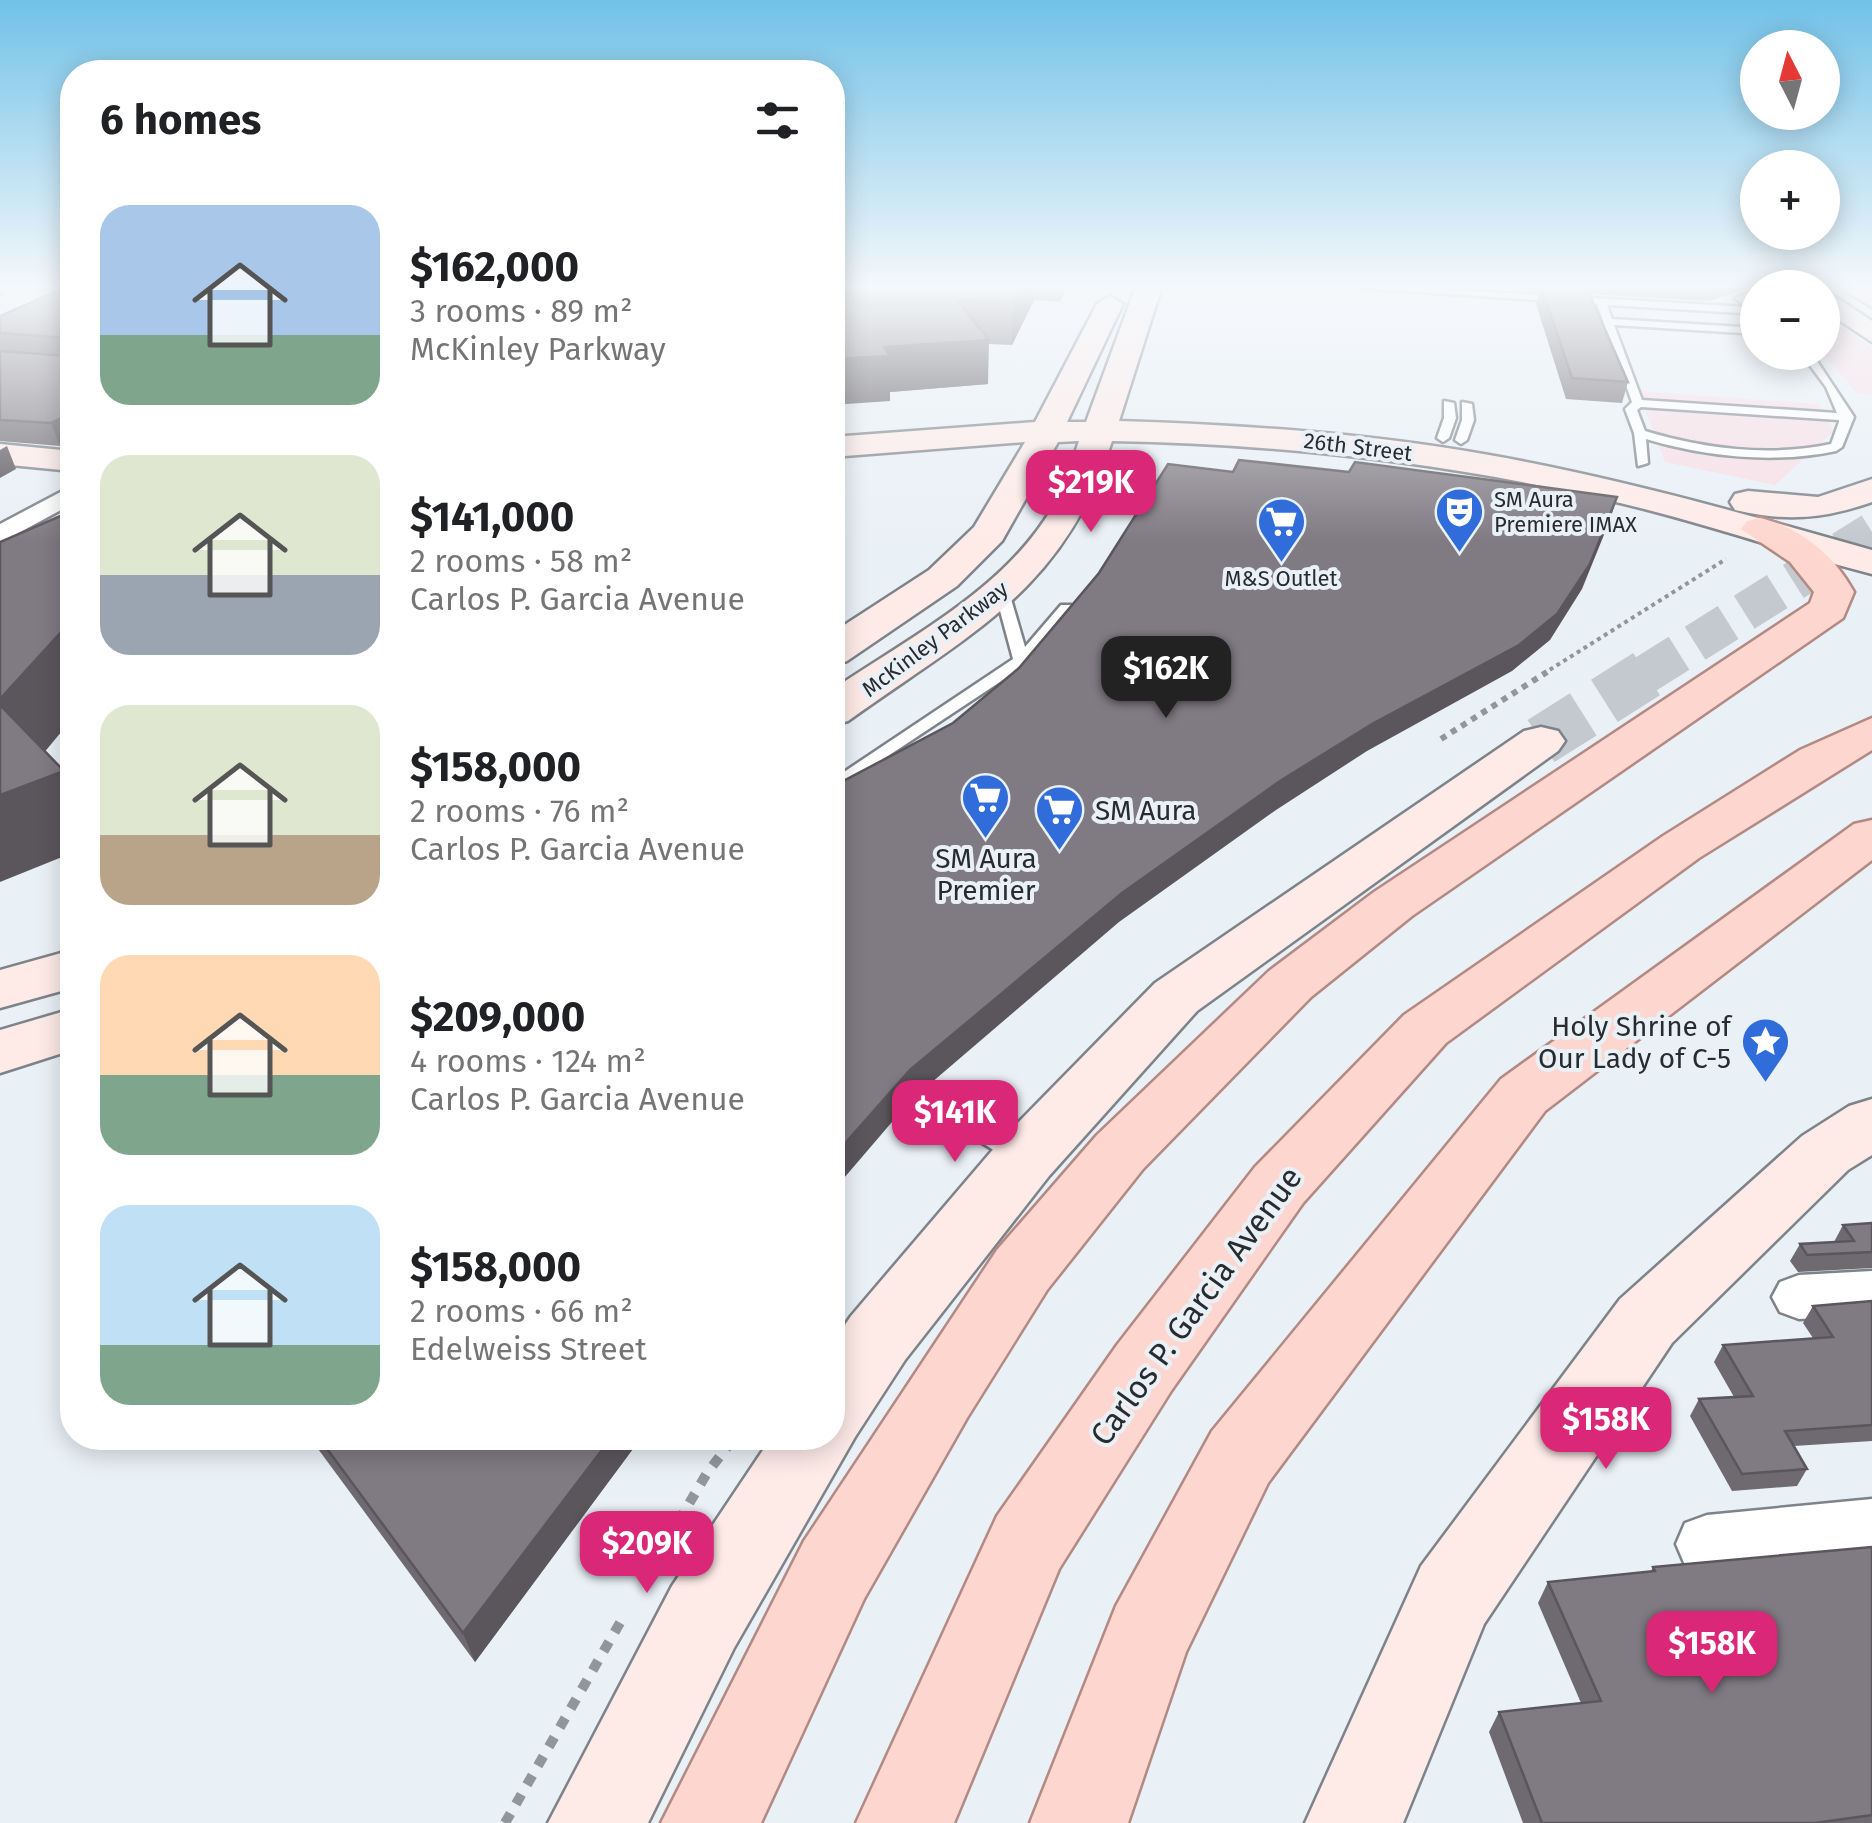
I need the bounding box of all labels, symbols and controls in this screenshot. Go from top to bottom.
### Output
north arrow [1740,30,1840,130]
map controls [1740,30,1840,370]
icon: filters [750,93,805,148]
text: 6 homes [100,95,261,145]
button: + [1740,150,1840,250]
text: $162,000 [410,242,579,292]
icon: home [180,245,300,365]
button: − [1740,270,1840,370]
text: 3 rooms · 89 m² [410,292,633,330]
text: McKinley Parkway [410,330,666,368]
street label: 26th Street [1302,427,1414,467]
pin: $219K [1021,450,1161,535]
text: $219K [1048,463,1134,501]
theatre icon: SM Aura Premiere IMAX [1433,486,1485,554]
place label: SM Aura Premiere IMAX [1494,486,1637,538]
text: $141,000 [410,492,574,542]
icon: home [180,495,300,615]
supermarket icon: M&S Outlet [1255,496,1307,564]
text: 2 rooms · 58 m² [410,542,632,580]
place label: M&S Outlet [1225,565,1338,592]
street label: McKinley Parkway [857,575,1013,703]
text: Carlos P. Garcia Avenue [410,580,745,618]
pin: $162K [1096,636,1236,721]
text: $162K [1123,649,1209,687]
text: $158,000 [410,742,581,792]
icon: home [180,745,300,865]
supermarket icon: SM Aura Premier [960,772,1012,840]
supermarket icon: SM Aura [1034,784,1086,852]
text: 2 rooms · 76 m² [410,792,629,830]
place label: SM Aura [1095,794,1197,827]
text: Carlos P. Garcia Avenue [410,830,745,868]
place label: SM Aura Premier [935,842,1037,907]
text: $209,000 [410,992,585,1042]
icon: home [180,995,300,1115]
place label: Holy Shrine of Our Lady of C-5 [1538,1010,1734,1075]
place icon: Holy Shrine of Our Lady of C-5 [1740,1016,1792,1084]
text: 4 rooms · 124 m² [410,1042,646,1080]
text: Carlos P. Garcia Avenue [410,1080,745,1118]
pin: $141K [885,1080,1025,1165]
text: $141K [914,1093,996,1131]
street label: Carlos P. Garcia Avenue [1082,1159,1310,1453]
text: $158,000 [410,1242,581,1292]
icon: home [180,1245,300,1365]
text: 2 rooms · 66 m² [410,1292,633,1330]
text: Edelweiss Street [410,1330,647,1368]
pin: $158K [1536,1387,1676,1472]
text: $158K [1562,1400,1650,1438]
pin: $209K [577,1511,717,1596]
text: $209K [602,1524,692,1562]
pin: $158K [1642,1611,1782,1696]
text: $158K [1668,1624,1756,1662]

